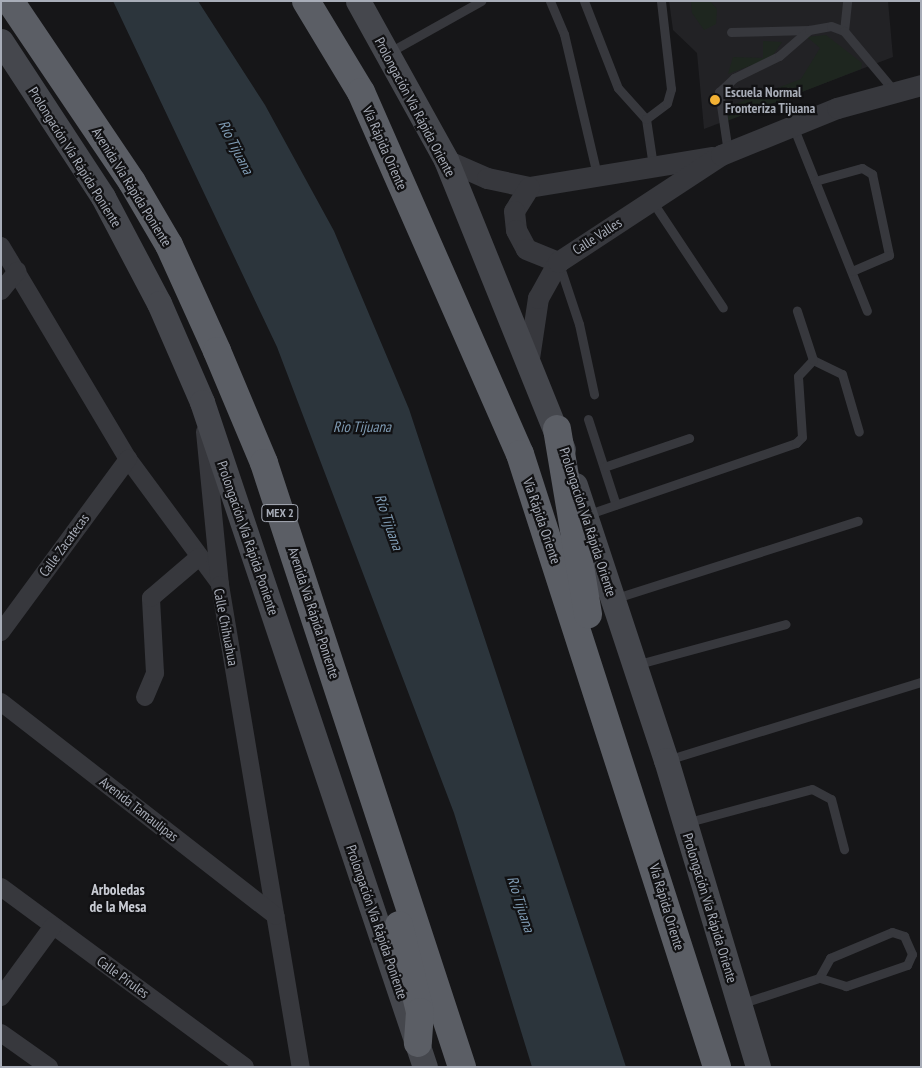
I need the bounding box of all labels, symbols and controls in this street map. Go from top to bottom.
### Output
street label: Prolongación Vía Rápida Oriente [371,34,459,180]
street label: Prolongación Vía Rápida Poniente [25,84,125,230]
place label: Escuela Normal Fronteriza Tijuana [725,84,816,116]
marker: Escuela Normal Fronteriza Tijuana [709,94,721,106]
street label: Vía Rápida Oriente [359,104,411,192]
water label: Río Tijuana [215,117,257,177]
street label: Avenida Vía Rápida Poniente [88,124,176,250]
street label: Calle Valles [569,214,625,258]
water label: Rio Tijuana [333,418,391,436]
street label: Prolongación Vía Rápida Oriente [556,445,620,599]
street label: Prolongación Vía Rápida Poniente [214,459,282,617]
street label: Vía Rápida Oriente [519,476,565,566]
water label: Río Tijuana [371,491,407,553]
road number: MEX 2 [260,503,300,522]
street label: Calle Zacatecas [35,510,93,580]
street label: Avenida Vía Rápida Poniente [285,545,343,681]
street label: Calle Chihuahua [210,587,242,667]
street label: Avenida Tamaulipas [96,773,182,845]
street label: Prolongación Vía Rápida Oriente [679,831,741,985]
street label: Prolongación Vía Rápida Poniente [343,843,411,1001]
street label: Vía Rápida Oriente [646,862,688,952]
water label: Río Tijuana [503,873,539,935]
district label: Arboledas de la Mesa [90,880,146,915]
street label: Calle Pirules [94,953,152,1001]

